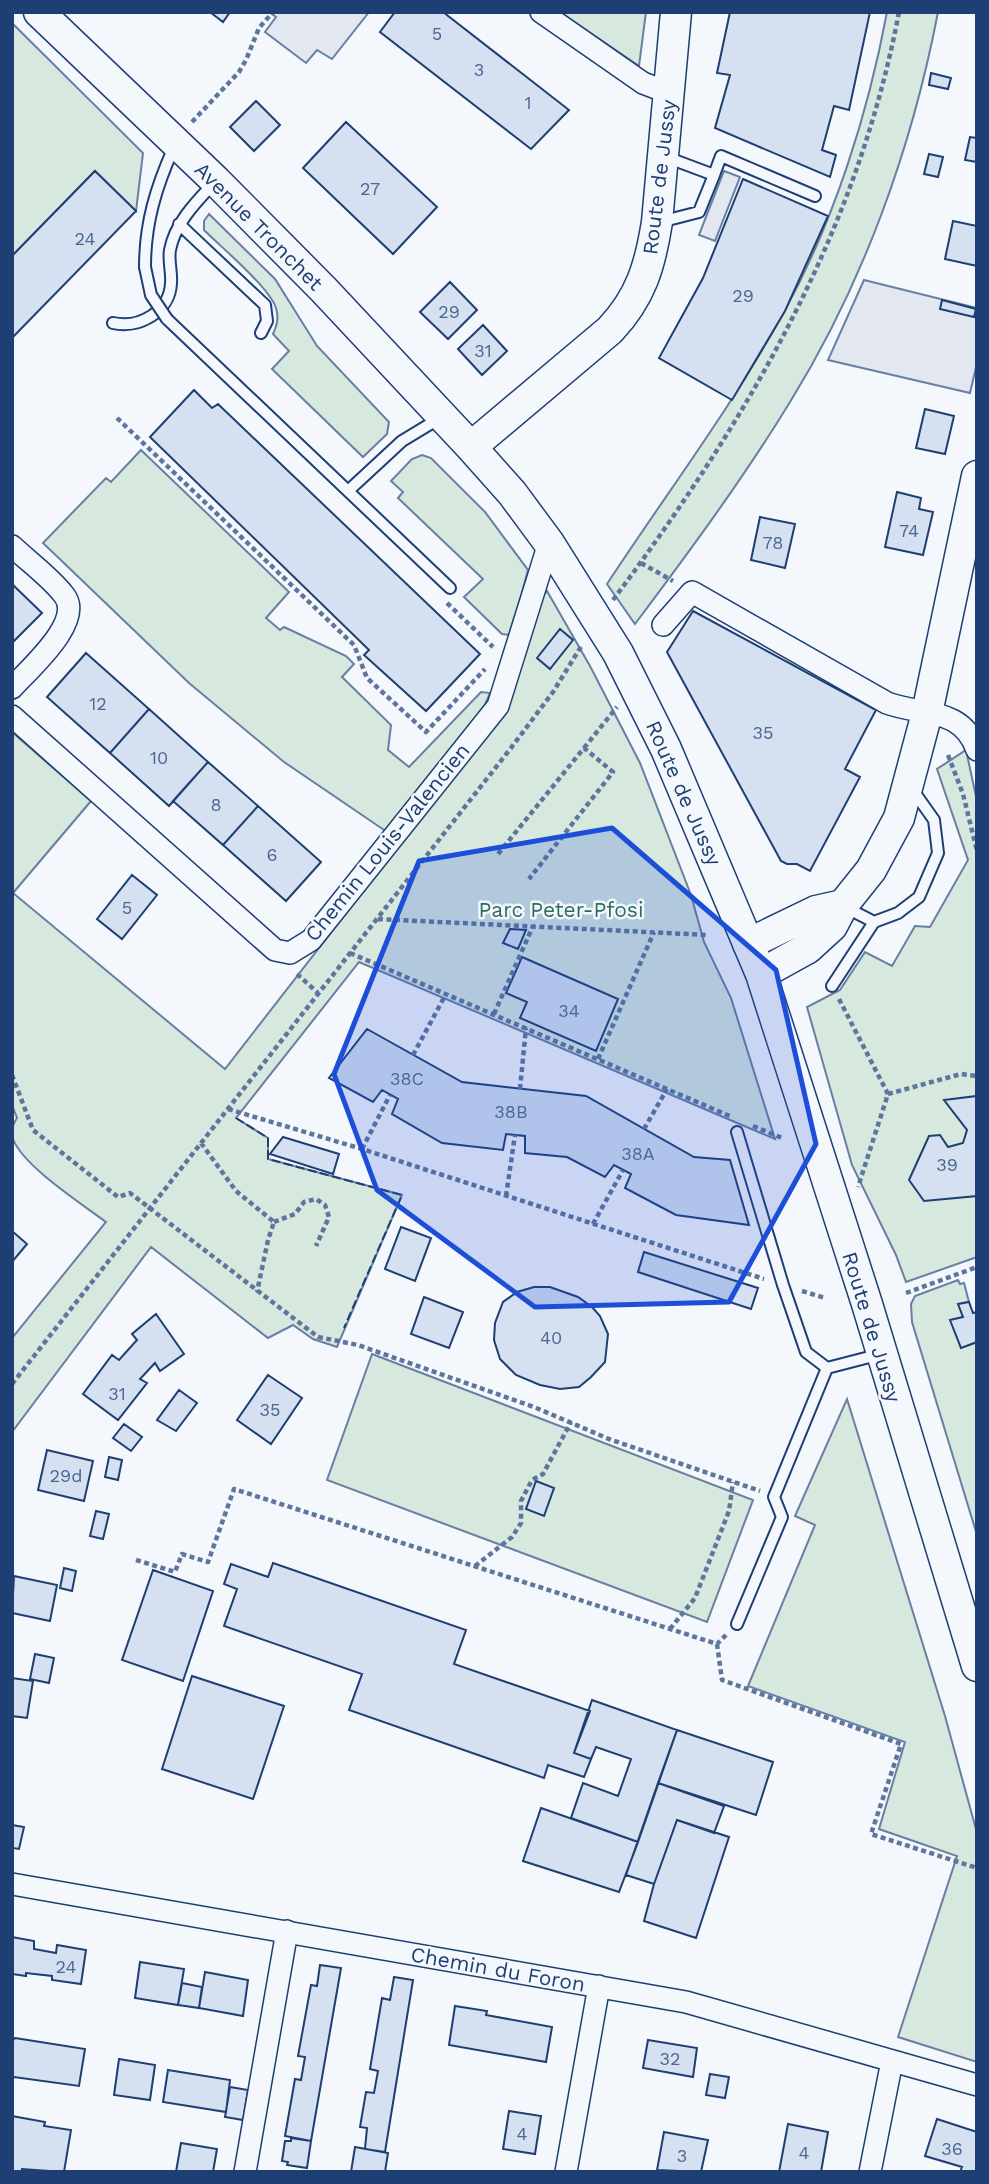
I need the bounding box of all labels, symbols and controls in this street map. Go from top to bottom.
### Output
house number: 5 [432,23,442,44]
house number: 3 [474,59,484,80]
house number: 1 [524,92,532,113]
street label: Route de Jussy [637,98,681,256]
street label: Avenue Tronchet [190,157,329,296]
house number: 27 [360,178,380,199]
house number: 24 [75,228,95,249]
house number: 29 [732,285,754,306]
house number: 29 [438,301,460,322]
house number: 31 [474,340,492,361]
house number: 74 [899,520,919,541]
house number: 78 [763,532,783,553]
house number: 12 [89,693,107,714]
street label: Route de Jussy [641,717,727,870]
house number: 35 [753,722,773,743]
street label: Chemin Louis-Valencien [299,738,475,946]
house number: 10 [150,747,168,768]
house number: 8 [210,794,222,815]
house number: 6 [267,844,277,865]
house number: 5 [122,897,132,918]
park label: Parc Peter-Pfosi [479,897,643,922]
house number: 34 [558,1000,580,1021]
house number: 38C [390,1068,424,1089]
house number: 38B [494,1101,528,1122]
house number: 38A [621,1143,655,1164]
house number: 39 [936,1154,958,1175]
street label: Route de Jussy [837,1249,907,1405]
house number: 40 [540,1327,562,1348]
house number: 31 [108,1383,126,1404]
house number: 35 [260,1399,280,1420]
house number: 29d [50,1465,82,1486]
street label: Chemin du Foron [409,1941,587,1997]
house number: 24 [56,1956,76,1977]
house number: 32 [660,2048,681,2069]
house number: 4 [517,2123,528,2144]
house number: 36 [941,2138,963,2159]
house number: 4 [799,2142,810,2163]
house number: 3 [677,2145,687,2166]

